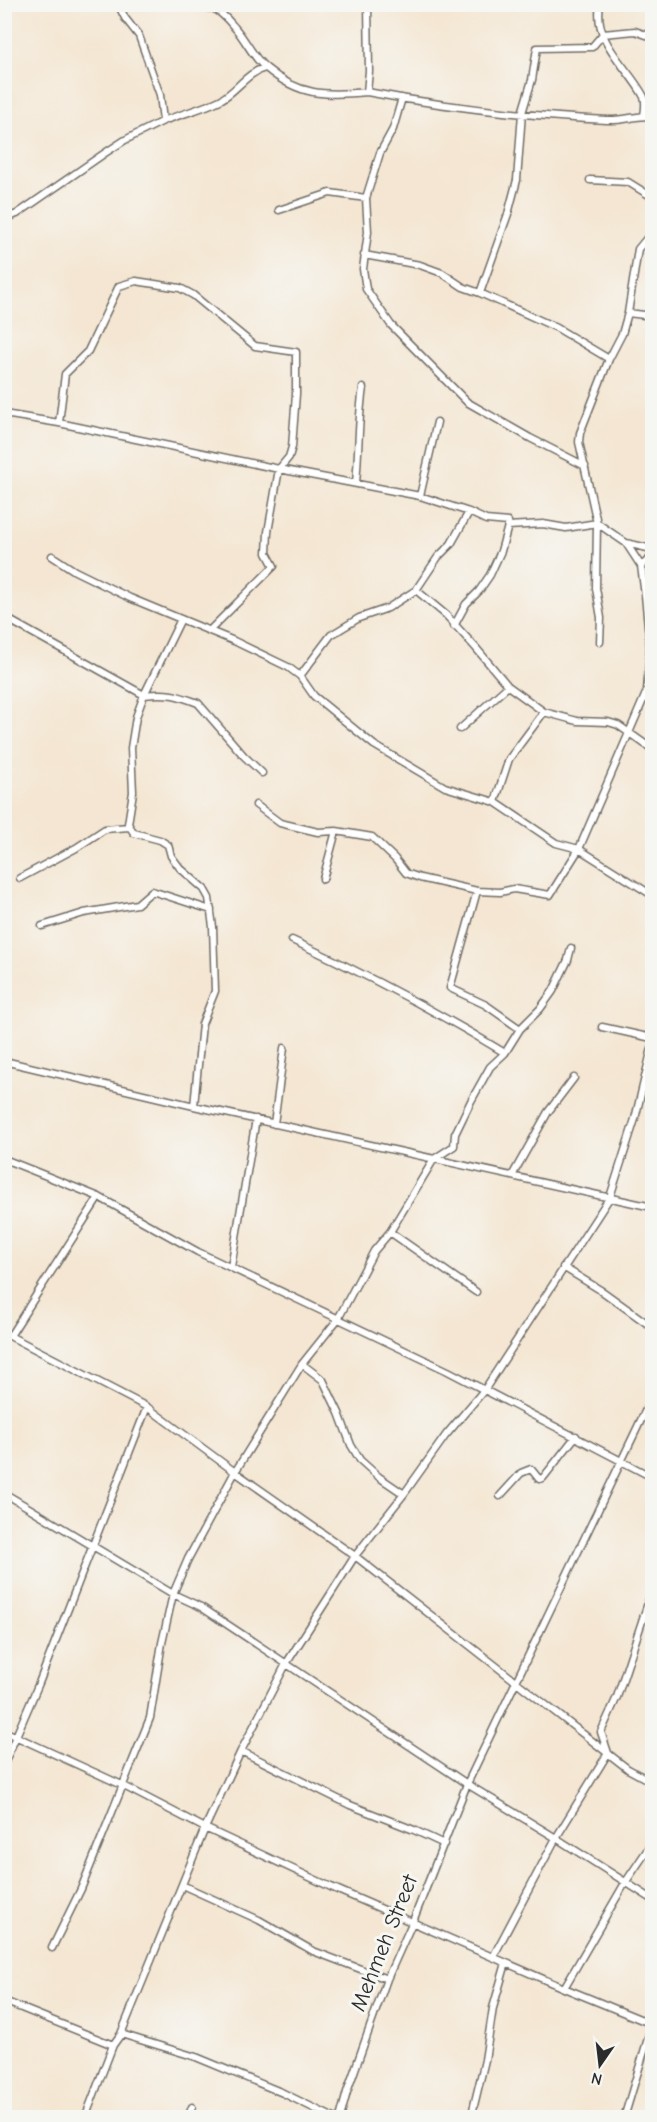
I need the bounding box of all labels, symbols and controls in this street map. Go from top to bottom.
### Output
street label: Mehmeh Street [345,1870,423,2015]
north arrow [570,2035,630,2095]
text: N [589,2069,604,2089]

